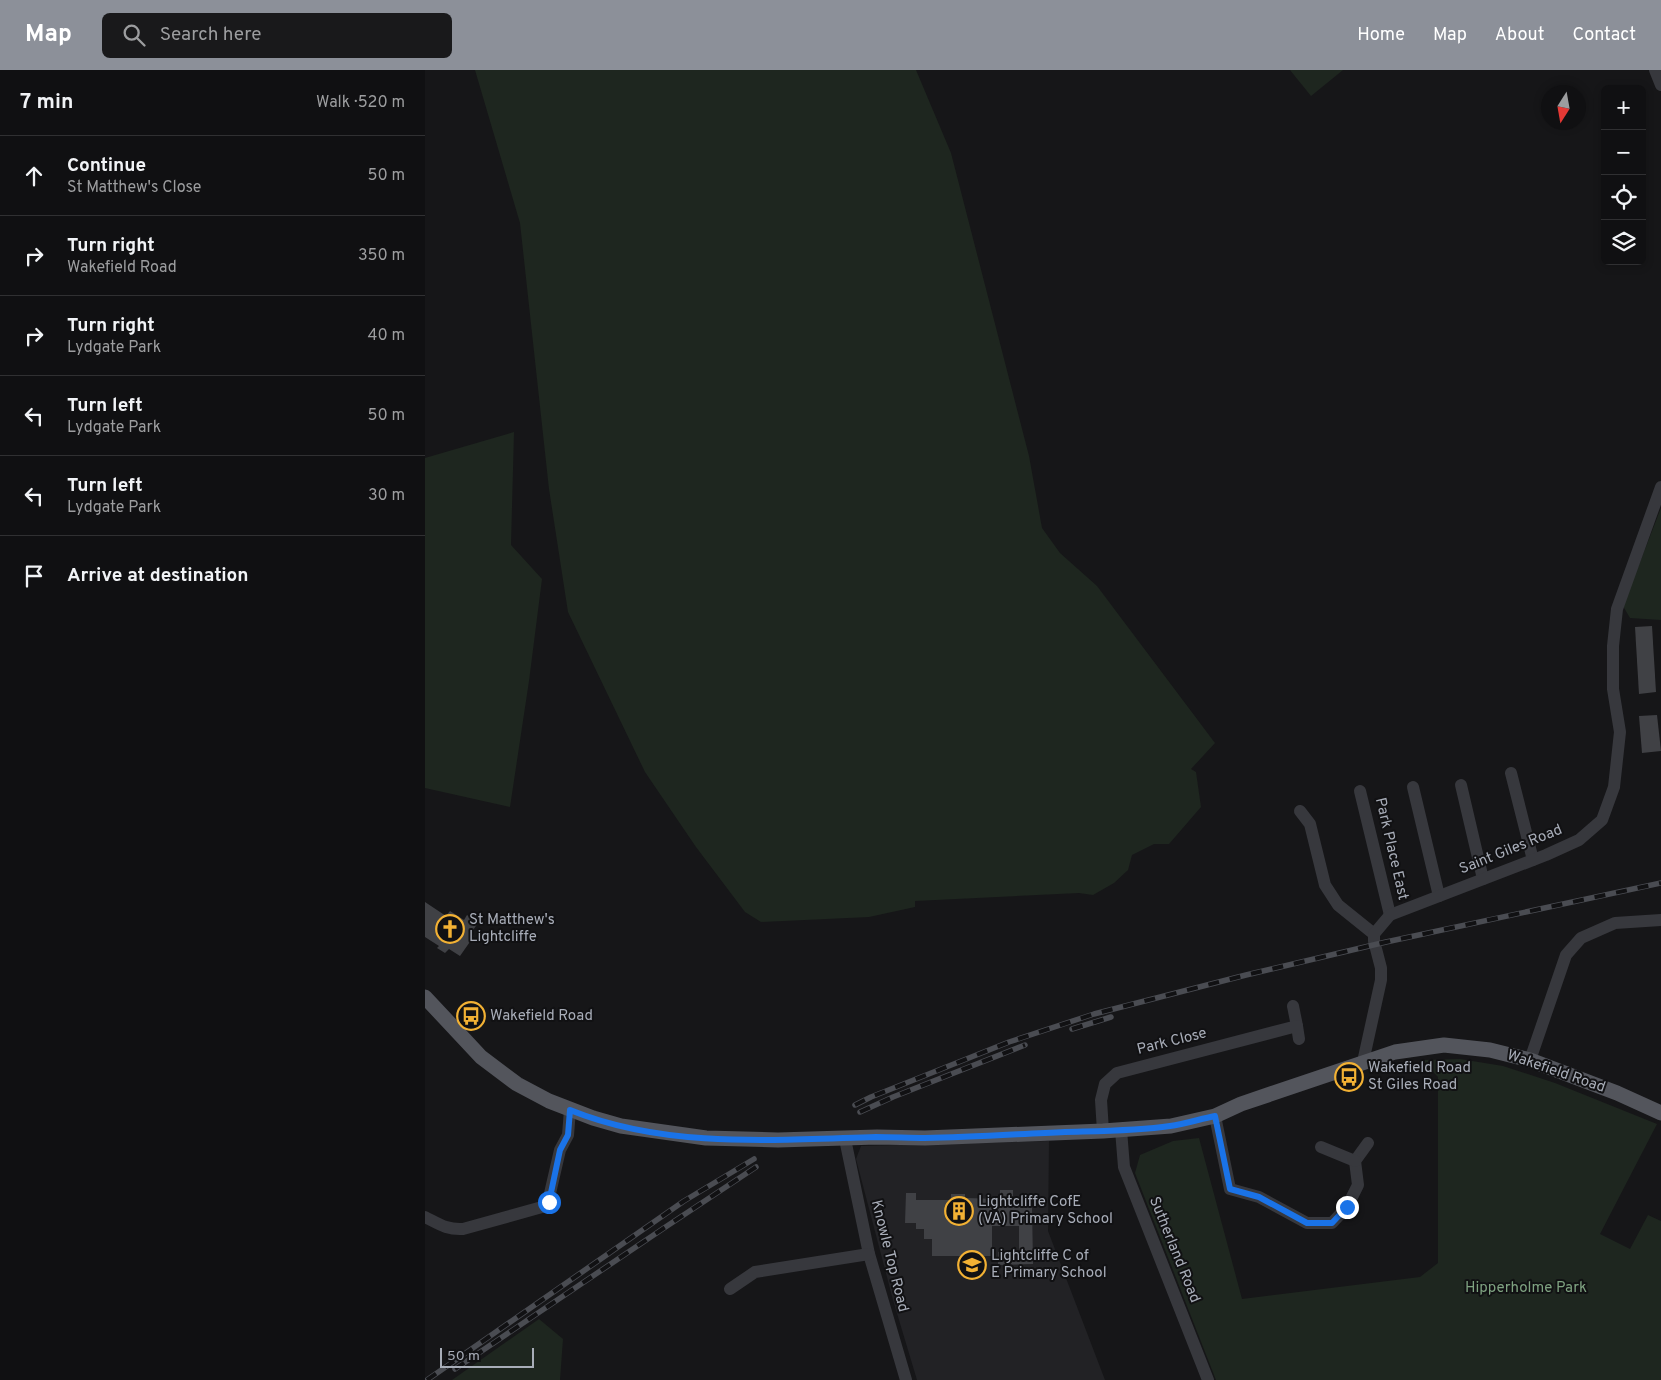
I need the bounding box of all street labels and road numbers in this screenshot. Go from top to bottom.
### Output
street label: Park Place East [1370,796,1412,902]
street label: Saint Giles Road [1457,821,1565,879]
street label: Park Close [1135,1024,1209,1060]
street label: Wakefield Road [1504,1046,1608,1098]
street label: Sutherland Road [1144,1194,1204,1306]
street label: Knowle Top Road [866,1198,912,1314]

